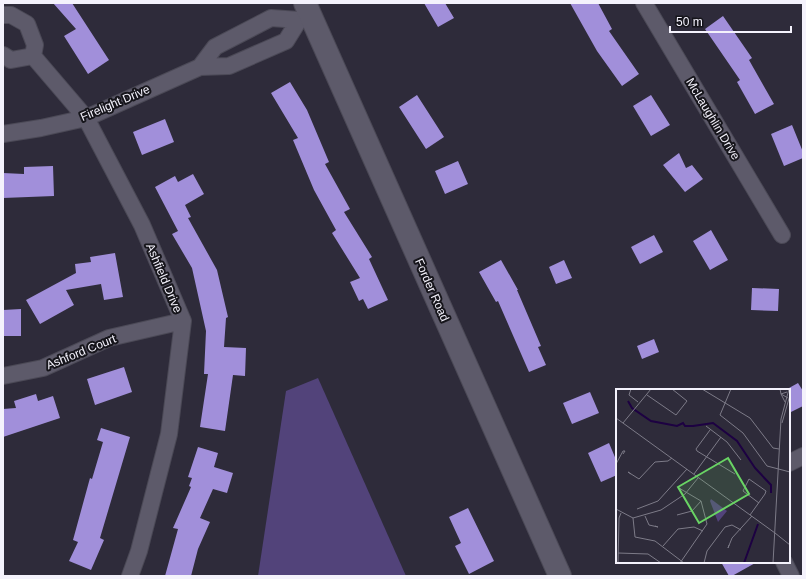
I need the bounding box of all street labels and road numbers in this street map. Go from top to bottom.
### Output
street label: McLaughlin Drive [683,76,743,163]
street label: Firelight Drive [78,82,152,124]
street label: Ashfield Drive [143,241,185,315]
street label: Forder Road [412,256,452,324]
street label: Ashford Court [44,331,119,372]

